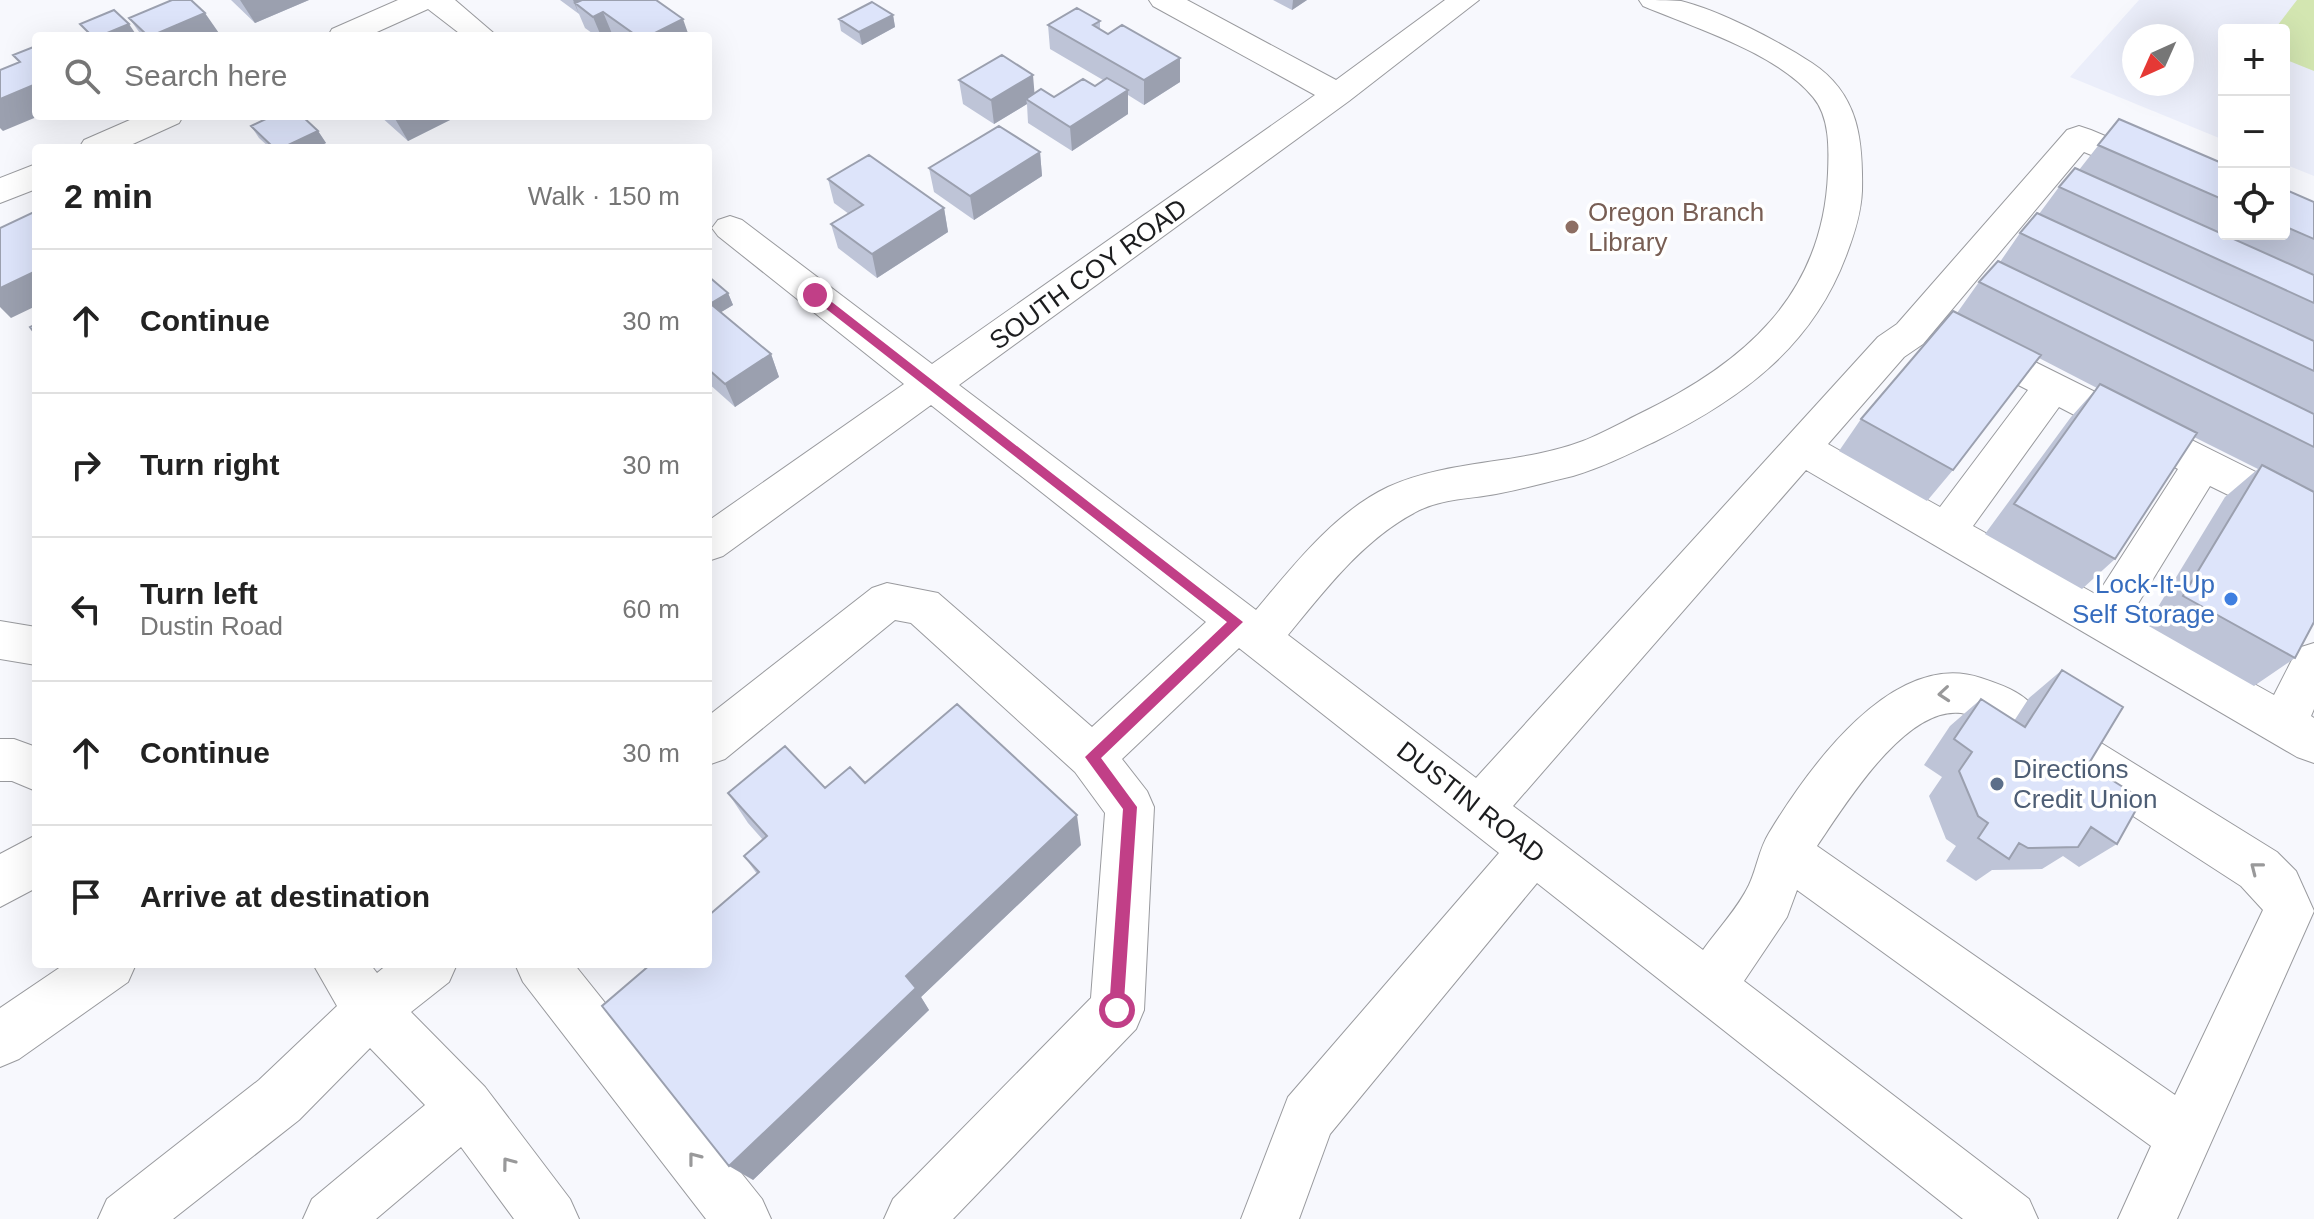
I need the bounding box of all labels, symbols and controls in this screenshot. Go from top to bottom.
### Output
north arrow [2122,24,2194,96]
map controls [2218,24,2290,240]
button: + [2218,24,2290,96]
search box [32,32,712,120]
icon: search [60,54,104,98]
text: Search here [124,59,287,92]
button: − [2218,96,2290,168]
button: locate [2218,168,2290,240]
text: 2 min [64,177,153,215]
text: Walk · 150 m [528,181,680,211]
street label: SOUTH COY ROAD [984,192,1192,356]
place label: Oregon Branch Library [1588,197,1764,257]
marker: Oregon Branch Library [1563,218,1581,236]
route end [797,277,833,313]
icon: ahead [64,299,108,343]
text: Continue [140,304,270,337]
text: 30 m [622,306,680,336]
icon: right [64,443,108,487]
text: Turn right [140,448,279,481]
text: 30 m [622,450,680,480]
place label: Lock-It-Up Self Storage [2072,569,2215,629]
text: Turn left [140,577,258,610]
icon: left [64,587,108,631]
marker: Lock-It-Up Self Storage [2222,590,2240,608]
text: 60 m [622,594,680,624]
text: Dustin Road [140,611,283,641]
one-way arrow [1938,686,1951,703]
icon: ahead [64,731,108,775]
street label: DUSTIN ROAD [1391,735,1551,869]
text: Continue [140,736,270,769]
text: 30 m [622,738,680,768]
place label: Directions Credit Union [2013,754,2158,814]
marker: Directions Credit Union [1988,775,2006,793]
one-way arrow [2250,863,2265,877]
icon: arrive [64,875,108,919]
text: Arrive at destination [140,880,430,913]
route start [1099,992,1135,1028]
one-way arrow [690,1152,704,1167]
one-way arrow [503,1157,517,1172]

